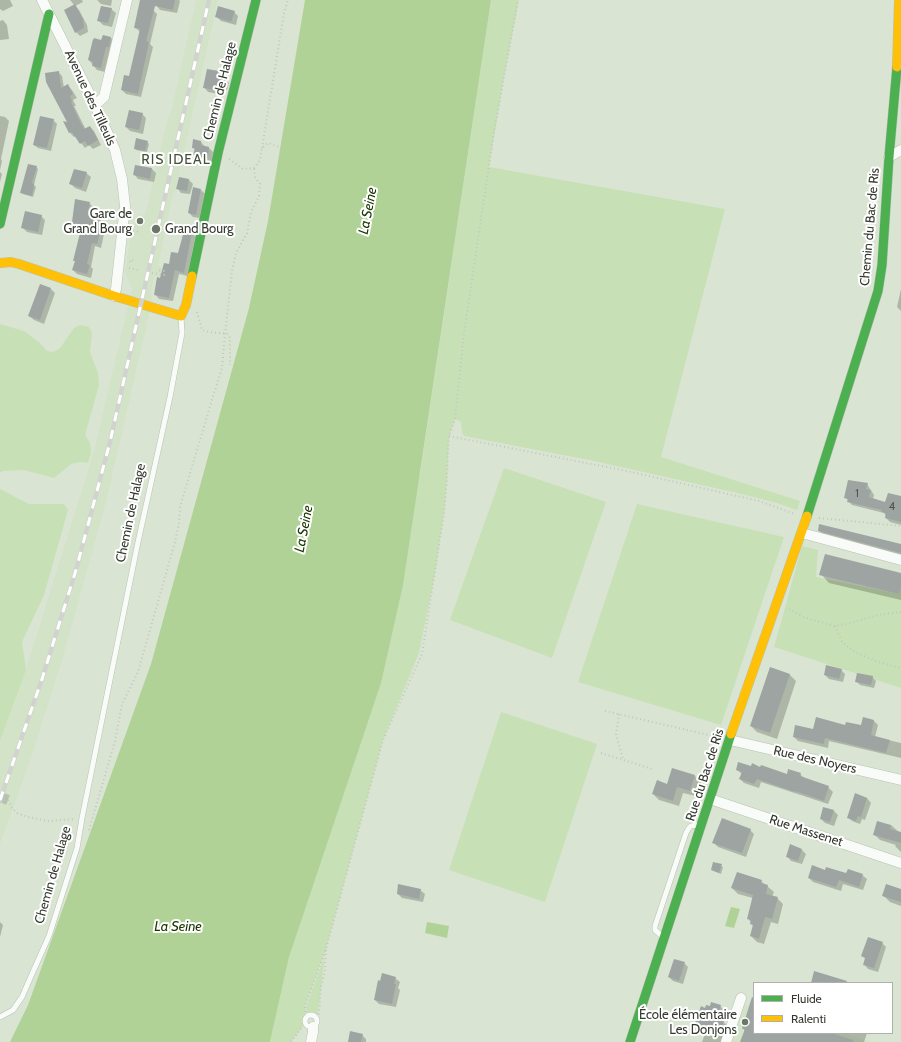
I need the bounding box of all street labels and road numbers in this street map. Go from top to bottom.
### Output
street label: Chemin de Halage [200,40,240,142]
street label: Avenue des Tilleuls [61,48,119,148]
street label: Chemin du Bac de Ris [857,167,883,287]
street label: Chemin de Halage [113,462,149,564]
street label: Rue du Bac de Ris [683,727,727,823]
street label: Rue des Noyers [772,743,858,777]
street label: Rue Massenet [767,812,845,850]
street label: Chemin de Halage [32,825,74,925]

